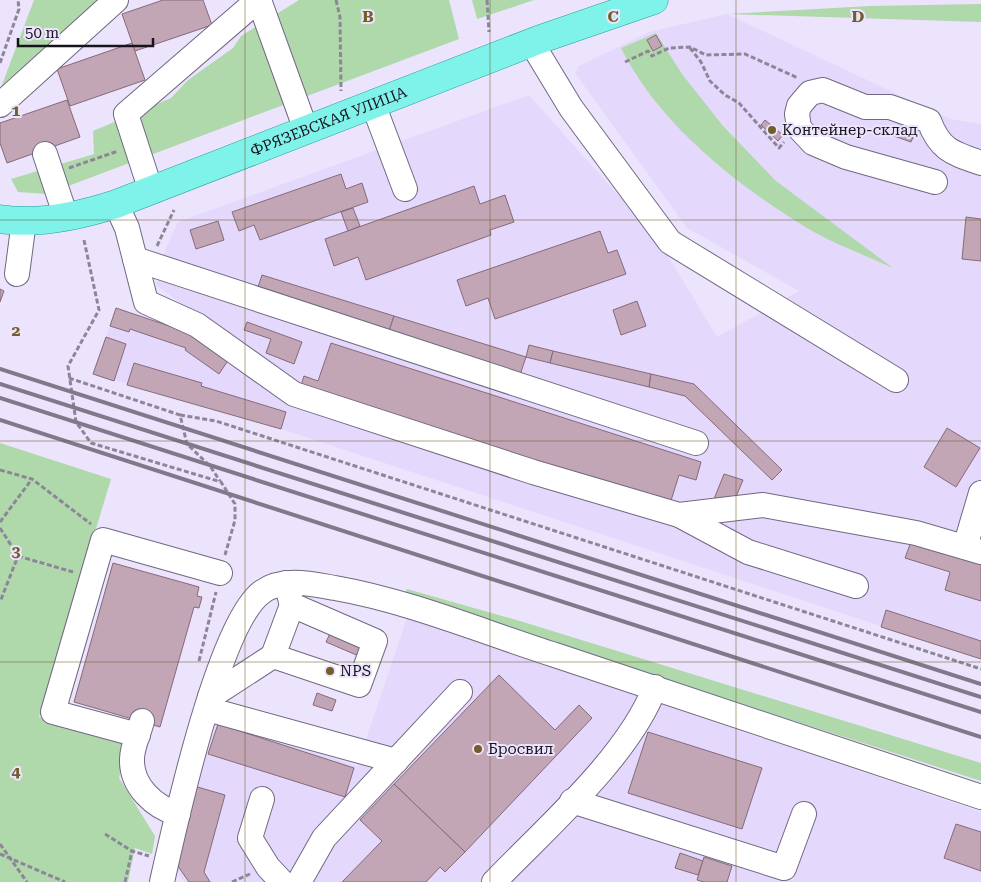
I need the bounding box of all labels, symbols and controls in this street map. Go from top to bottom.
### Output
text: B [362,7,374,26]
text: C [607,7,619,26]
text: D [852,7,865,26]
scale bar [18,15,152,47]
text: 50 m [25,24,60,42]
street label: ФРЯЗЕВСКАЯ УЛИЦА [248,83,410,160]
text: 1 [12,101,21,120]
place label: Контейнер-склад [782,121,918,139]
marker: Контейнер-склад [766,124,778,136]
text: 2 [12,321,21,340]
text: 3 [12,542,21,561]
place label: NPS [340,662,371,680]
marker: NPS [324,665,336,677]
place label: Бросвил [488,740,553,758]
marker: Бросвил [472,743,484,755]
text: 4 [12,762,21,781]

